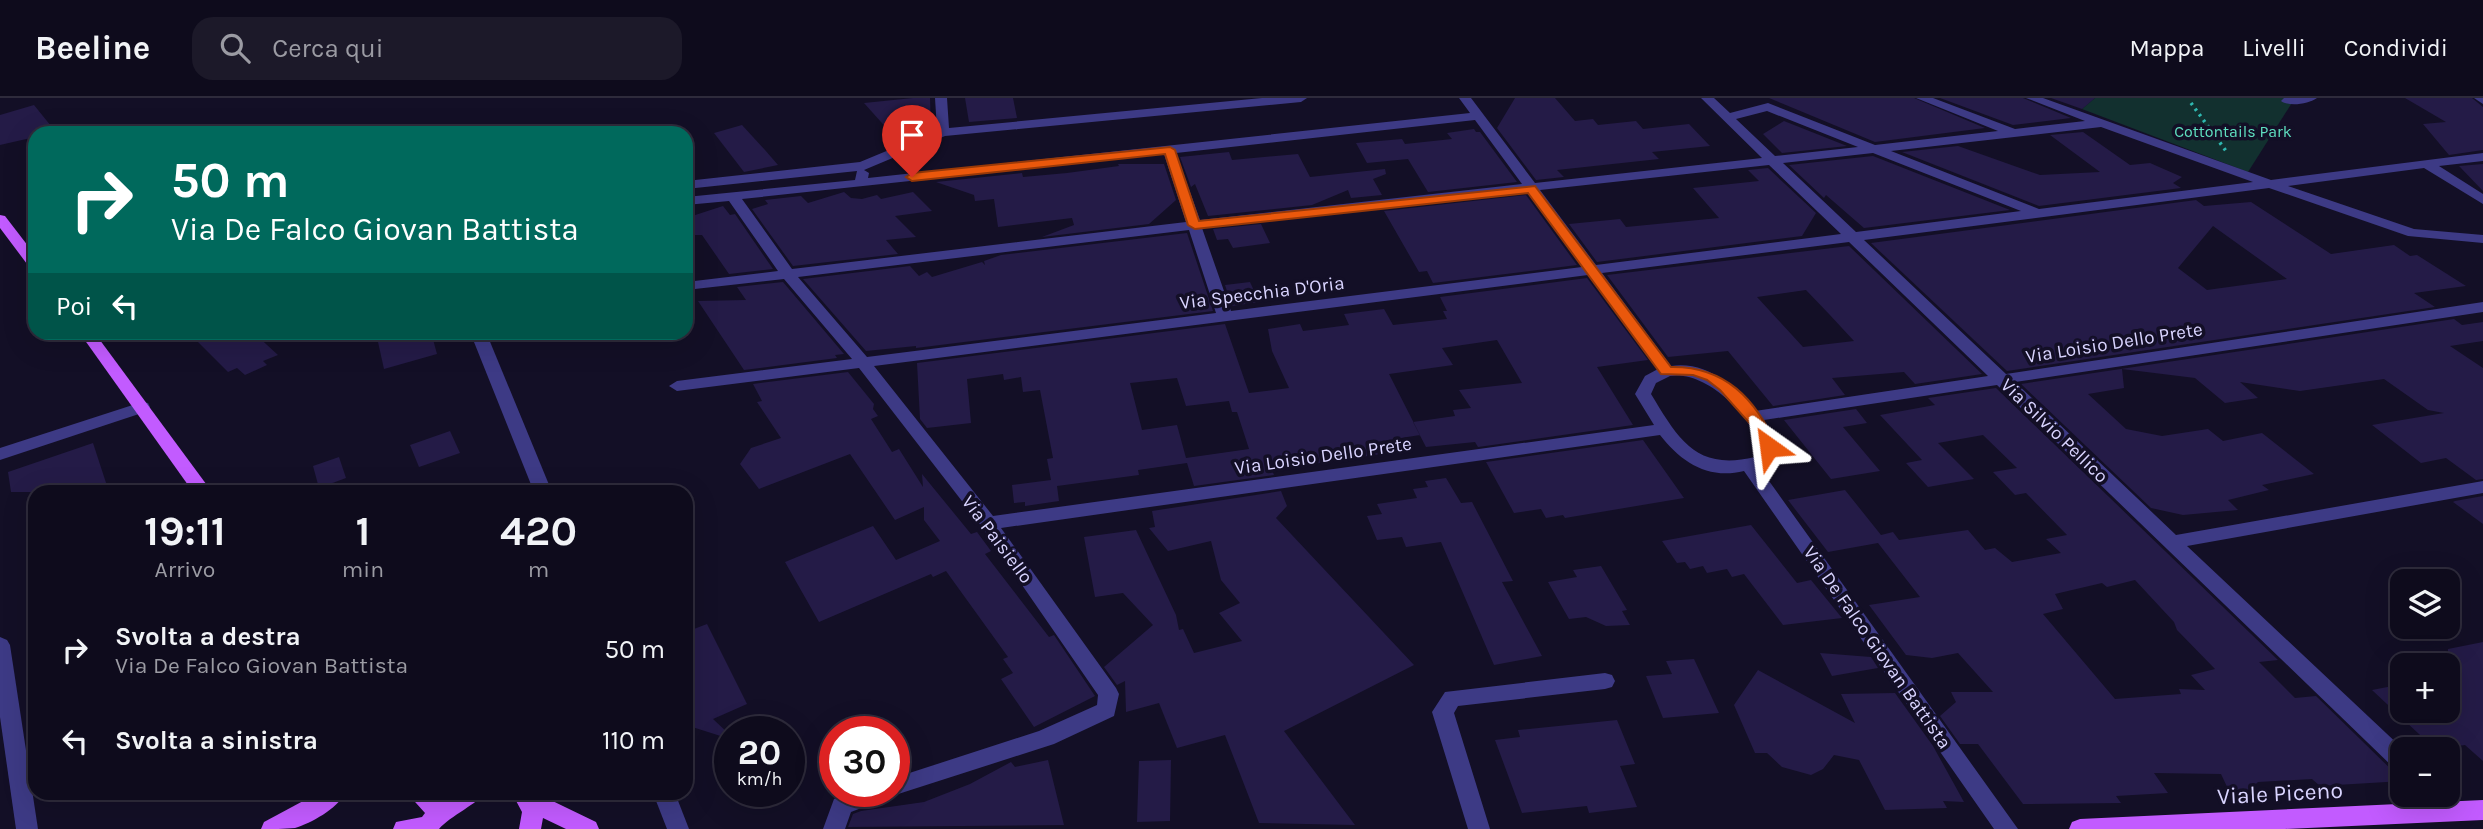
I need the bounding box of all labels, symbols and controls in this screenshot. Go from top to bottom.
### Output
search box [192,17,682,80]
text: Beeline [35,29,150,67]
icon: search [216,29,254,67]
text: Cerca qui [272,33,384,64]
text: Mappa [2130,34,2204,62]
text: Livelli [2242,34,2306,62]
text: Condividi [2344,34,2448,62]
pin [882,105,942,177]
icon: arrive [893,116,931,154]
park label: Cottontails Park [2174,122,2292,141]
text: 50 m [171,152,289,209]
icon: right [56,154,147,245]
text: Via De Falco Giovan Battista [171,211,579,248]
street label: Via Specchia D'Oria [1179,272,1346,314]
icon: left [106,287,144,325]
text: Poi [56,291,92,322]
street label: Via Loisio Dello Prete [2024,318,2204,368]
street label: Via Silvio Pellico [1996,374,2113,487]
position arrow [1732,410,1806,484]
street label: Via Loisio Dello Prete [1233,433,1413,479]
street label: Via Paisiello [957,491,1037,588]
text: 19:11 [144,506,226,556]
text: 1 [355,506,370,556]
text: 420 [500,506,577,556]
street label: Via De Falco Giovan Battista [1799,542,1956,753]
text: Arrivo [154,556,215,583]
text: min [342,556,384,583]
text: m [528,556,549,583]
map controls [2390,569,2460,807]
button: layers [2390,569,2460,639]
text: Svolta a destra [115,621,301,652]
icon: right [56,631,94,669]
text: 50 m [604,634,665,665]
text: Via De Falco Giovan Battista [115,652,408,679]
button: + [2390,653,2460,723]
speed limit sign: 30 [819,716,910,807]
icon: left [56,722,94,760]
text: Svolta a sinistra [115,725,318,756]
text: 110 m [602,725,665,756]
text: 20 [738,732,781,773]
button: − [2390,737,2460,807]
text: km/h [737,768,782,790]
street label: Viale Piceno [2216,777,2344,810]

